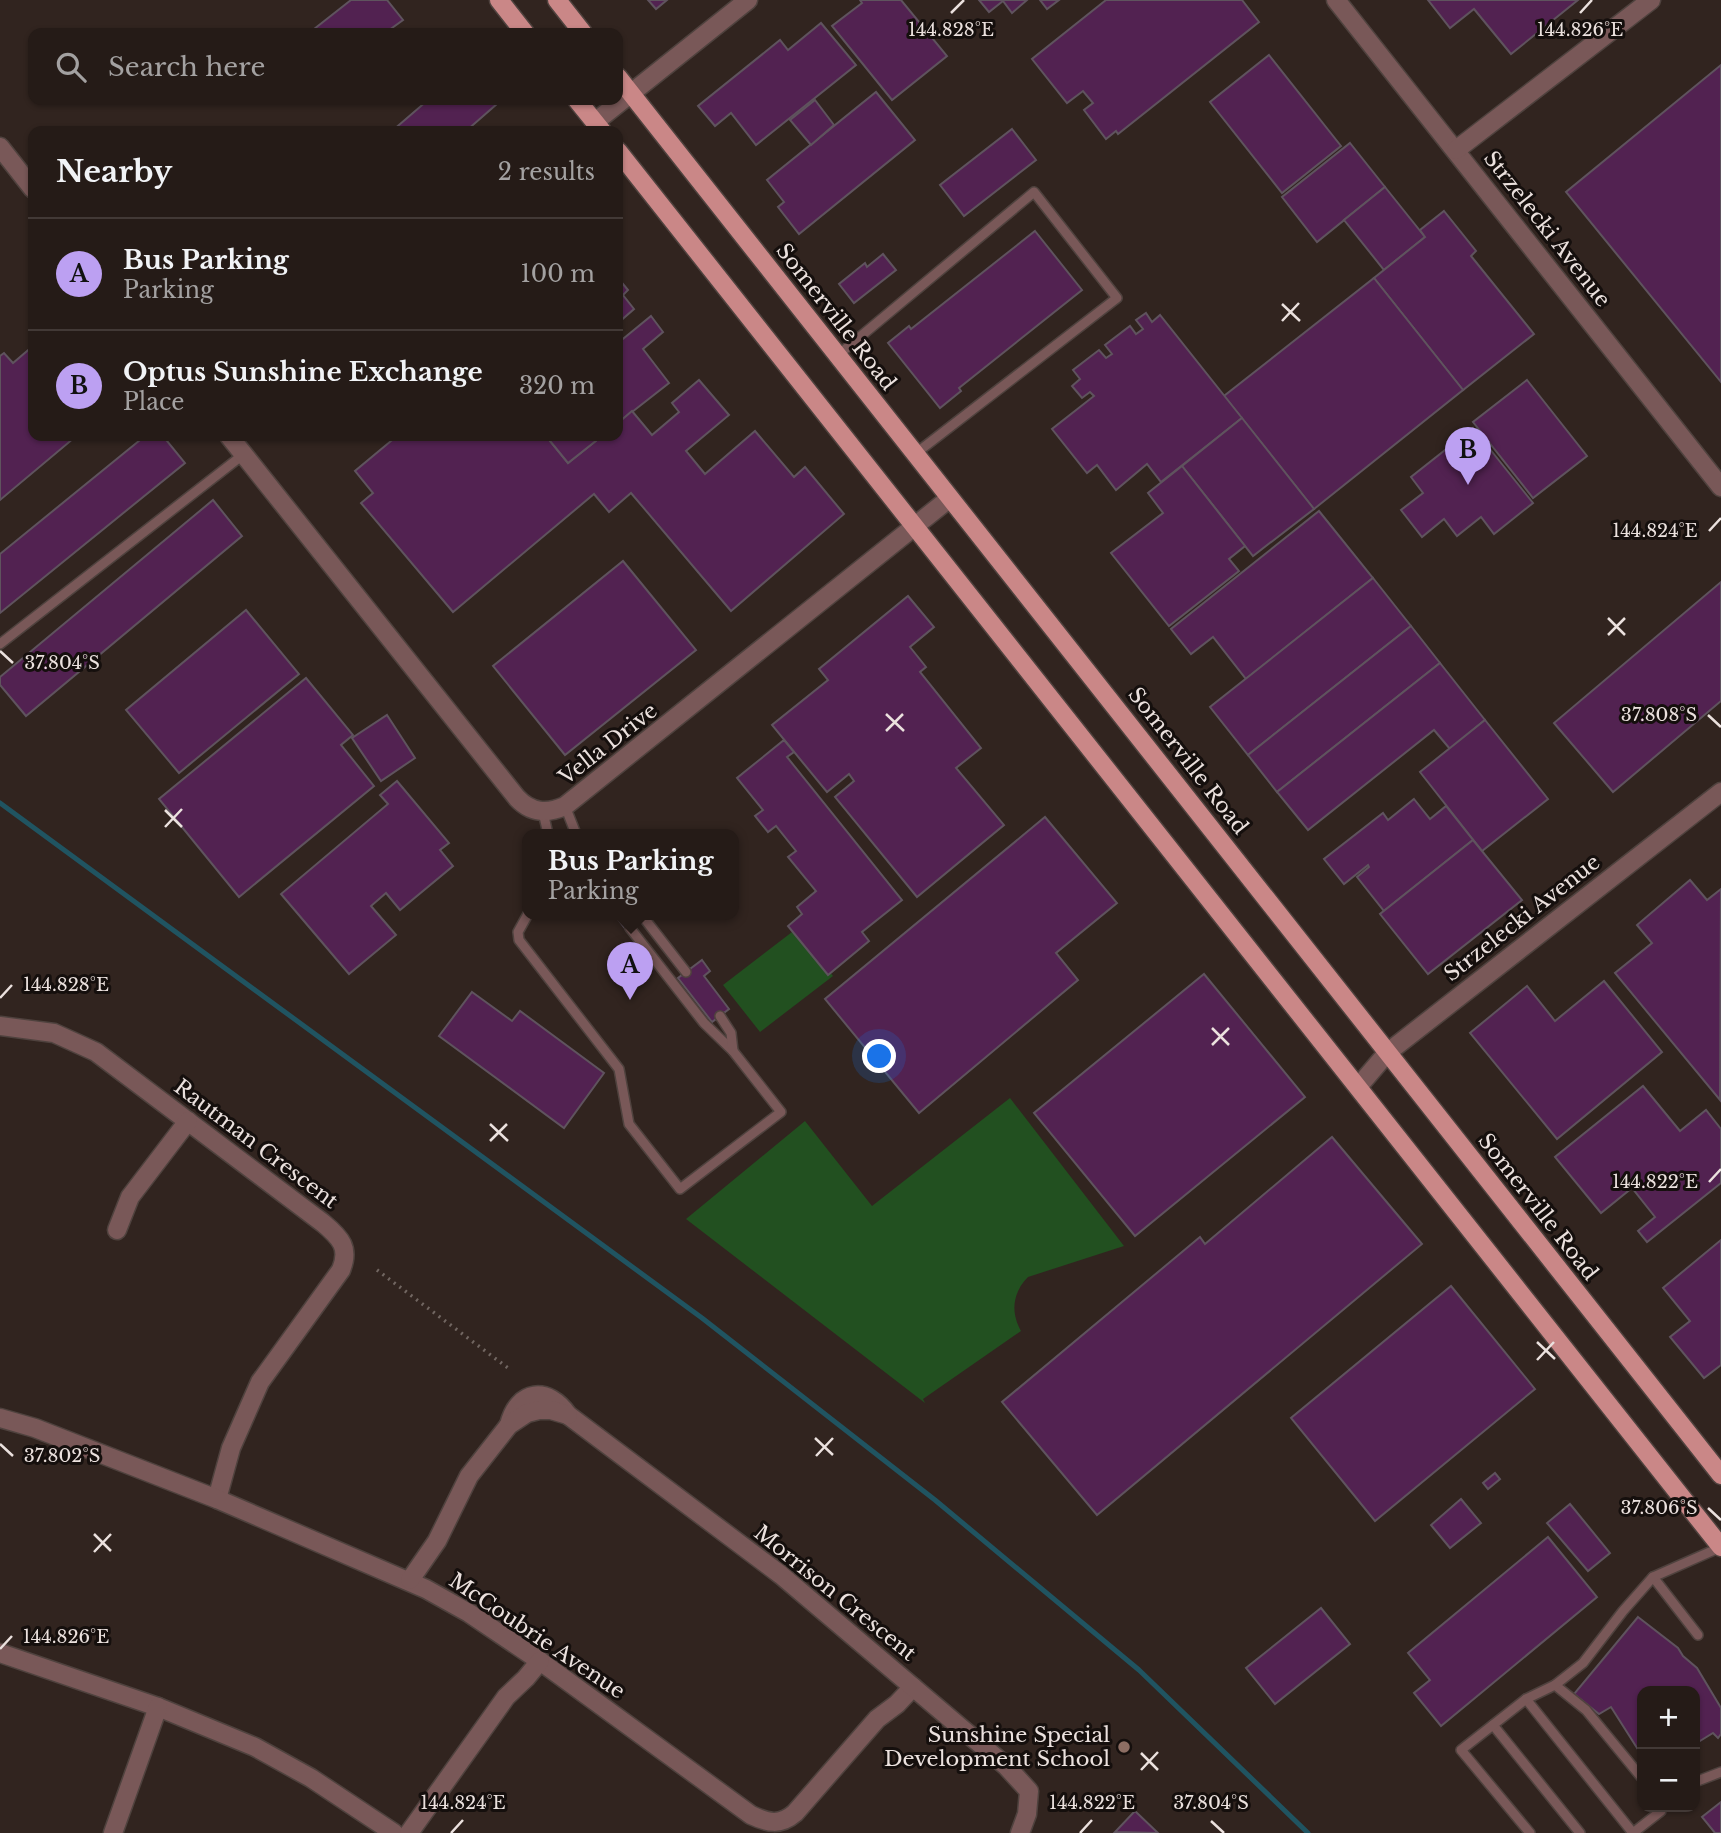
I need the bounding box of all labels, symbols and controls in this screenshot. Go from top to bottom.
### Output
text: 144.828°E [908,19,994,41]
text: 144.826°E [1537,19,1623,41]
search box [28,28,623,105]
icon: search [52,48,90,86]
text: Search here [108,51,265,83]
street label: Strzelecki Avenue [1478,146,1616,312]
text: Nearby [56,153,172,190]
text: 2 results [498,158,595,186]
street label: Somerville Road [771,238,901,396]
text: Bus Parking [123,244,289,276]
text: A [70,260,88,288]
text: 100 m [521,260,595,288]
text: Parking [123,276,214,304]
text: Optus Sunshine Exchange [123,356,483,388]
text: B [70,372,88,400]
text: 320 m [519,372,595,400]
text: Place [123,388,185,416]
pin: B [1445,427,1491,485]
text: 144.824°E [1612,520,1698,542]
text: 37.804°S [24,652,100,674]
street label: Somerville Road [1123,682,1253,840]
street label: Vella Drive [553,697,662,791]
text: 37.808°S [1621,704,1697,726]
popup [522,829,739,920]
text: Bus Parking [548,845,713,877]
street label: Strzelecki Avenue [1439,849,1605,987]
text: Parking [548,877,639,905]
pin: A [607,942,653,1000]
text: 144.828°E [23,974,109,996]
your location [862,1039,896,1073]
street label: Rautman Crescent [169,1074,343,1214]
street label: Somerville Road [1473,1128,1603,1286]
text: 144.822°E [1612,1171,1698,1193]
text: 37.802°S [24,1445,100,1467]
text: 37.806°S [1620,1497,1698,1519]
street label: Morrison Crescent [749,1520,921,1666]
street label: McCoubrie Avenue [444,1568,630,1704]
text: 144.826°E [23,1626,109,1648]
map controls [1637,1686,1700,1812]
button: + [1637,1686,1700,1749]
place label: Sunshine Special Development School [884,1722,1110,1772]
marker: Sunshine Special Development School [1116,1739,1132,1755]
button: − [1637,1749,1700,1812]
text: 144.824°E [420,1792,506,1814]
text: 144.822°E [1049,1792,1135,1814]
text: 37.804°S [1173,1792,1249,1814]

